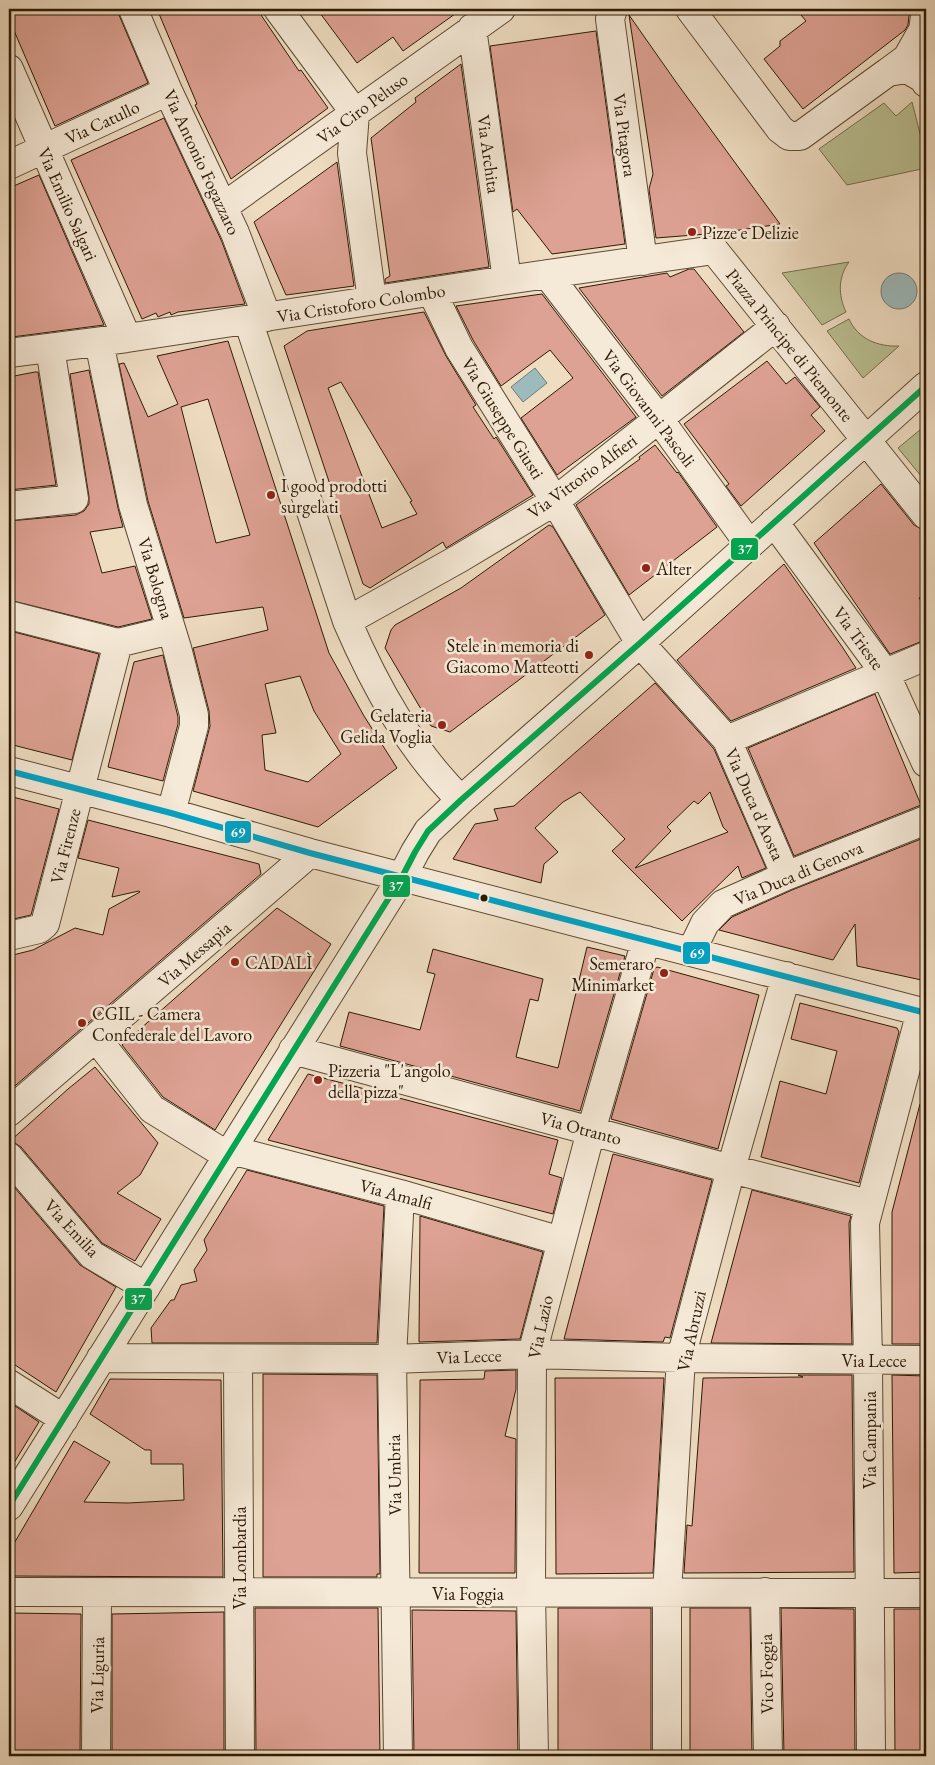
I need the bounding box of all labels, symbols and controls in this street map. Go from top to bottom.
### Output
street label: Via Ciro Peluso [312,67,412,149]
street label: Via Antonio Fogazzaro [158,86,246,238]
street label: Via Pitagora [608,92,642,179]
street label: Via Catullo [61,95,143,149]
street label: Via Archita [472,113,506,196]
street label: Via Emilio Salgari [33,144,104,265]
place label: Pizze e Delizie [702,221,799,244]
marker: Pizze e Delizie [686,226,698,238]
street label: Piazza Principe di Piemonte [721,264,859,426]
street label: Via Cristoforo Colombo [275,278,447,328]
street label: Via Giovanni Pascoli [597,345,701,472]
street label: Via Giuseppe Giusti [456,353,550,484]
street label: Via Vittorio Alfieri [523,428,642,523]
place label: I good prodotti surgelati [281,474,388,518]
marker: I good prodotti surgelati [265,489,277,501]
street label: Via Bologna [133,535,179,622]
line badge: 37 [730,537,759,561]
text: 37 [738,540,753,558]
place label: Alter [655,557,691,580]
marker: Alter [640,562,652,574]
street label: Via Trieste [828,602,890,674]
place label: Stele in memoria di Giacomo Matteotti [446,634,580,678]
marker: Stele in memoria di Giacomo Matteotti [583,649,595,661]
place label: Gelateria Gelida Voglia [340,704,433,748]
marker: Gelateria Gelida Voglia [436,719,448,731]
street label: Via Duca d'Aosta [720,744,790,864]
street label: Via Firenze [45,806,85,886]
line badge: 69 [224,820,252,844]
text: 69 [231,823,246,841]
street label: Via Duca di Genova [730,835,867,911]
line badge: 37 [382,874,411,898]
text: 37 [389,877,404,895]
unlabelled marker [479,893,489,903]
street label: Via Messapia [153,915,236,992]
line badge: 69 [682,941,711,965]
text: 69 [690,944,705,962]
place label: CADALÌ [245,951,312,974]
place label: Semeraro Minimarket [571,952,654,996]
marker: CADALÌ [229,956,241,968]
marker: Semeraro Minimarket [658,967,670,979]
place label: CGIL - Camera Confederale del Lavoro [92,1002,252,1046]
marker: CGIL - Camera Confederale del Lavoro [76,1017,88,1029]
place label: Pizzeria "L'angolo della pizza" [328,1059,451,1103]
marker: Pizzeria "L'angolo della pizza" [312,1074,324,1086]
street label: Via Otranto [538,1106,624,1150]
street label: Via Amalfi [357,1173,435,1215]
street label: Via Emilia [39,1194,105,1263]
line badge: 37 [124,1287,153,1311]
street label: Via Abruzzi [671,1288,711,1374]
text: 37 [131,1290,146,1308]
street label: Via Lazio [522,1293,558,1361]
street label: Via Lecce [436,1343,502,1369]
street label: Via Lecce [841,1349,907,1372]
street label: Via Campania [858,1390,881,1489]
street label: Via Umbria [382,1433,406,1516]
street label: Via Lombardia [228,1506,251,1610]
street label: Via Foggia [432,1582,505,1605]
street label: Vico Foggia [754,1633,778,1714]
street label: Via Liguria [85,1636,109,1714]

